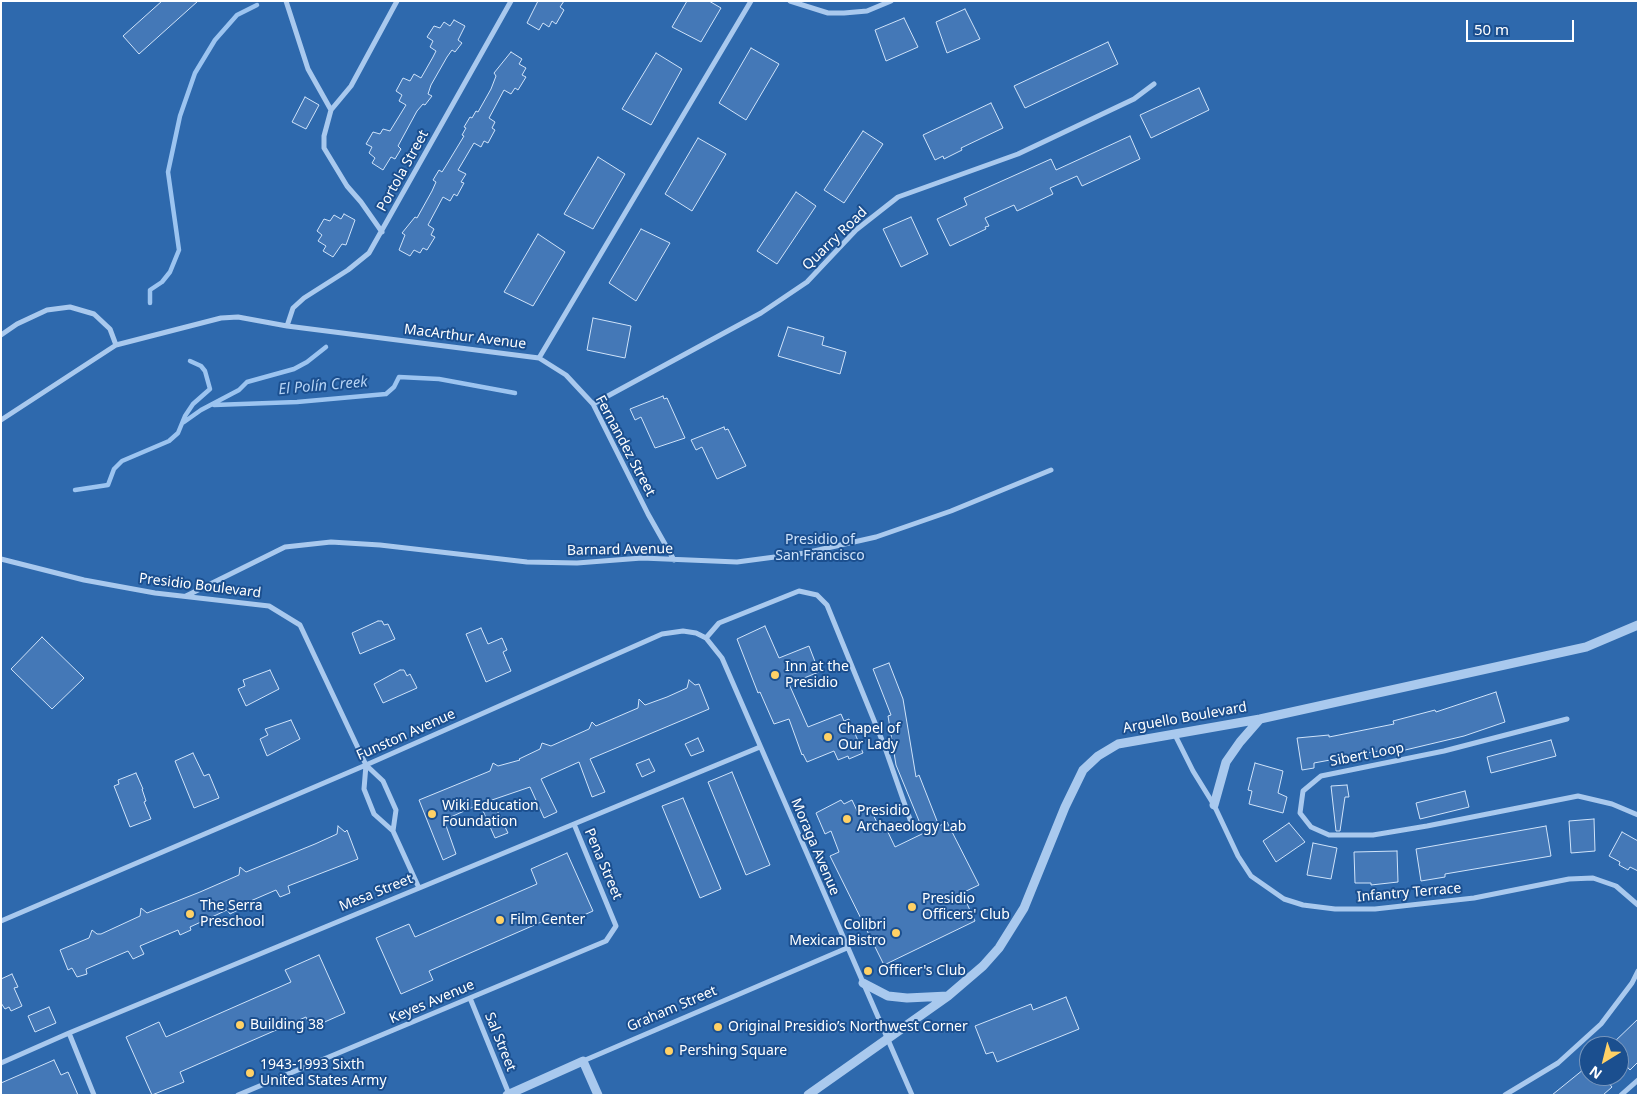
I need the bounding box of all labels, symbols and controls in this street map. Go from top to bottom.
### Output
scale bar [1469,10,1576,42]
text: 50 m [1474,19,1509,39]
street label: Portola Street [374,127,432,215]
street label: Quarry Road [799,204,871,274]
street label: MacArthur Avenue [403,321,527,353]
water label: El Polín Creek [278,373,368,399]
street label: Fernandez Street [591,393,659,499]
park label: Presidio of San Francisco [775,532,865,564]
street label: Barnard Avenue [567,541,673,559]
street label: Presidio Boulevard [138,570,262,602]
place label: Inn at the Presidio [785,659,849,692]
marker: Inn at the Presidio [769,669,781,681]
street label: Arguello Boulevard [1122,699,1248,737]
street label: Funston Avenue [354,706,458,764]
place label: Chapel of Our Lady [838,721,900,754]
marker: Chapel of Our Lady [822,731,834,743]
street label: Sibert Loop [1329,740,1405,770]
street label: Moraga Avenue [787,796,843,898]
place label: Wiki Education Foundation [442,798,539,830]
place label: Presidio Archaeology Lab [857,803,966,836]
marker: Wiki Education Foundation [426,808,438,820]
marker: Presidio Archaeology Lab [841,813,853,825]
street label: Pena Street [580,826,626,902]
street label: Mesa Street [337,871,415,915]
street label: Infantry Terrace [1356,880,1462,906]
place label: Presidio Officers' Club [922,891,1010,924]
place label: The Serra Preschool [200,898,264,930]
marker: Presidio Officers' Club [906,901,918,913]
marker: The Serra Preschool [184,908,196,920]
place label: Film Center [510,912,585,928]
marker: Film Center [494,914,506,926]
place label: Colibri Mexican Bistro [789,917,886,950]
marker: Colibri Mexican Bistro [890,927,902,939]
place label: Officer's Club [878,963,966,979]
marker: Officer's Club [862,965,874,977]
street label: Keyes Avenue [387,977,477,1027]
street label: Graham Street [625,983,719,1035]
street label: Sal Street [481,1010,519,1074]
place label: Building 38 [250,1017,324,1033]
marker: Building 38 [234,1019,246,1031]
place label: Original Presidio’s Northwest Corner [728,1019,968,1035]
marker: Original Presidio’s Northwest Corner [712,1021,724,1033]
north arrow [1579,1036,1629,1086]
place label: Pershing Square [679,1043,787,1059]
marker: Pershing Square [663,1045,675,1057]
place label: 1943-1993 Sixth United States Army [260,1057,387,1090]
text: N [1585,1062,1606,1084]
marker: 1943-1993 Sixth United States Army [244,1067,256,1079]

